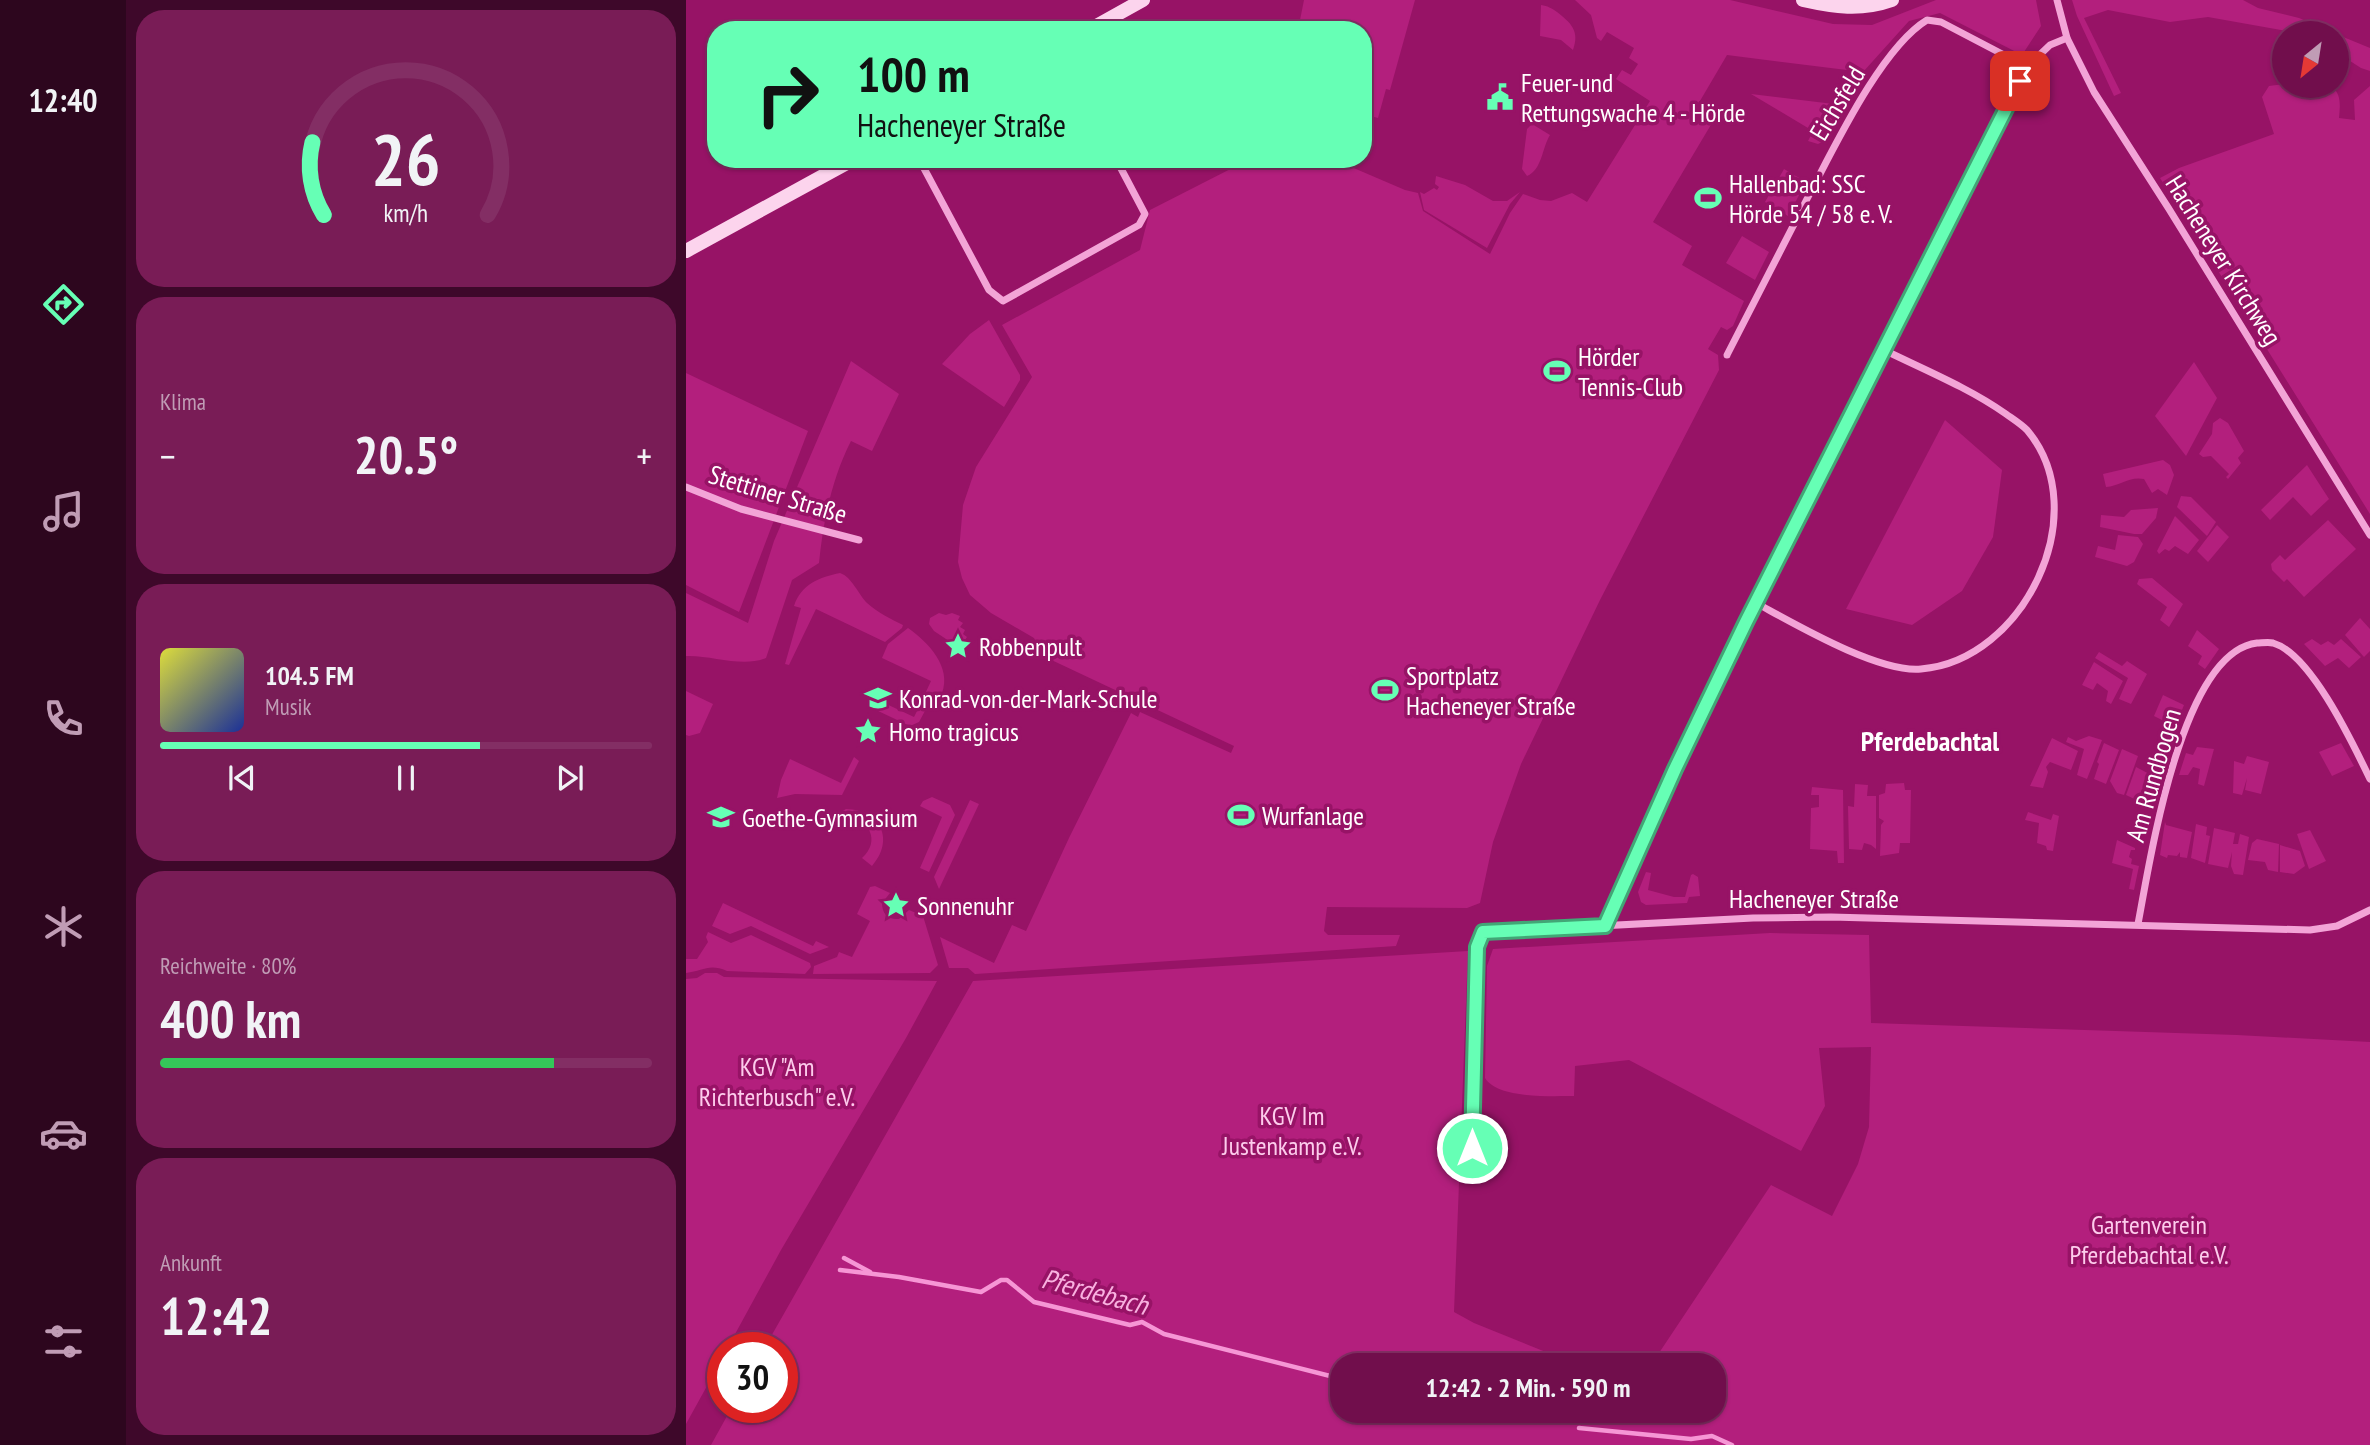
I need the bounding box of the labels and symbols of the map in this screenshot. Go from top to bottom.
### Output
north arrow [2272,21,2348,98]
pin [1990,51,2050,111]
street label: Eichsfeld [1802,60,1872,146]
place label: Feuer-und Rettungswache 4 - Hörde [1521,66,1746,129]
public building icon: Feuer-und Rettungswache 4 - Hörde [1485,82,1515,112]
place label: Hallenbad: SSC Hörde 54 / 58 e. V. [1729,167,1893,230]
street label: Hacheneyer Kirchweg [2159,169,2289,351]
sports icon: Hallenbad: SSC Hörde 54 / 58 e. V. [1693,183,1723,213]
place label: Hörder Tennis-Club [1578,340,1683,403]
sports icon: Hörder Tennis-Club [1542,356,1572,386]
street label: Stettiner Straße [705,457,851,531]
place label: Robbenpult [979,630,1082,663]
place icon: Robbenpult [943,631,973,661]
place label: Sportplatz Hacheneyer Straße [1406,659,1576,722]
sports icon: Sportplatz Hacheneyer Straße [1370,675,1400,705]
place label: Konrad-von-der-Mark-Schule [899,682,1158,715]
school or university icon: Konrad-von-der-Mark-Schule [863,683,893,713]
street label: Am Rundbogen [2118,705,2188,845]
place label: Homo tragicus [889,715,1019,748]
place icon: Homo tragicus [853,716,883,746]
district label: Pferdebachtal [1861,722,1999,759]
place label: Wurfanlage [1262,799,1364,832]
sports icon: Wurfanlage [1226,800,1256,830]
place label: Goethe-Gymnasium [742,801,918,834]
school or university icon: Goethe-Gymnasium [706,802,736,832]
street label: Hacheneyer Straße [1729,882,1899,915]
place label: Sonnenuhr [917,889,1014,922]
place icon: Sonnenuhr [881,890,911,920]
park label: KGV "Am Richterbusch" e.V. [699,1050,855,1113]
park label: KGV Im Justenkamp e.V. [1221,1099,1362,1162]
position arrow [1435,1111,1509,1185]
park label: Gartenverein Pferdebachtal e.V. [2069,1208,2229,1271]
water label: Pferdebach [1038,1259,1154,1323]
speed limit sign: 30 [707,1332,798,1423]

